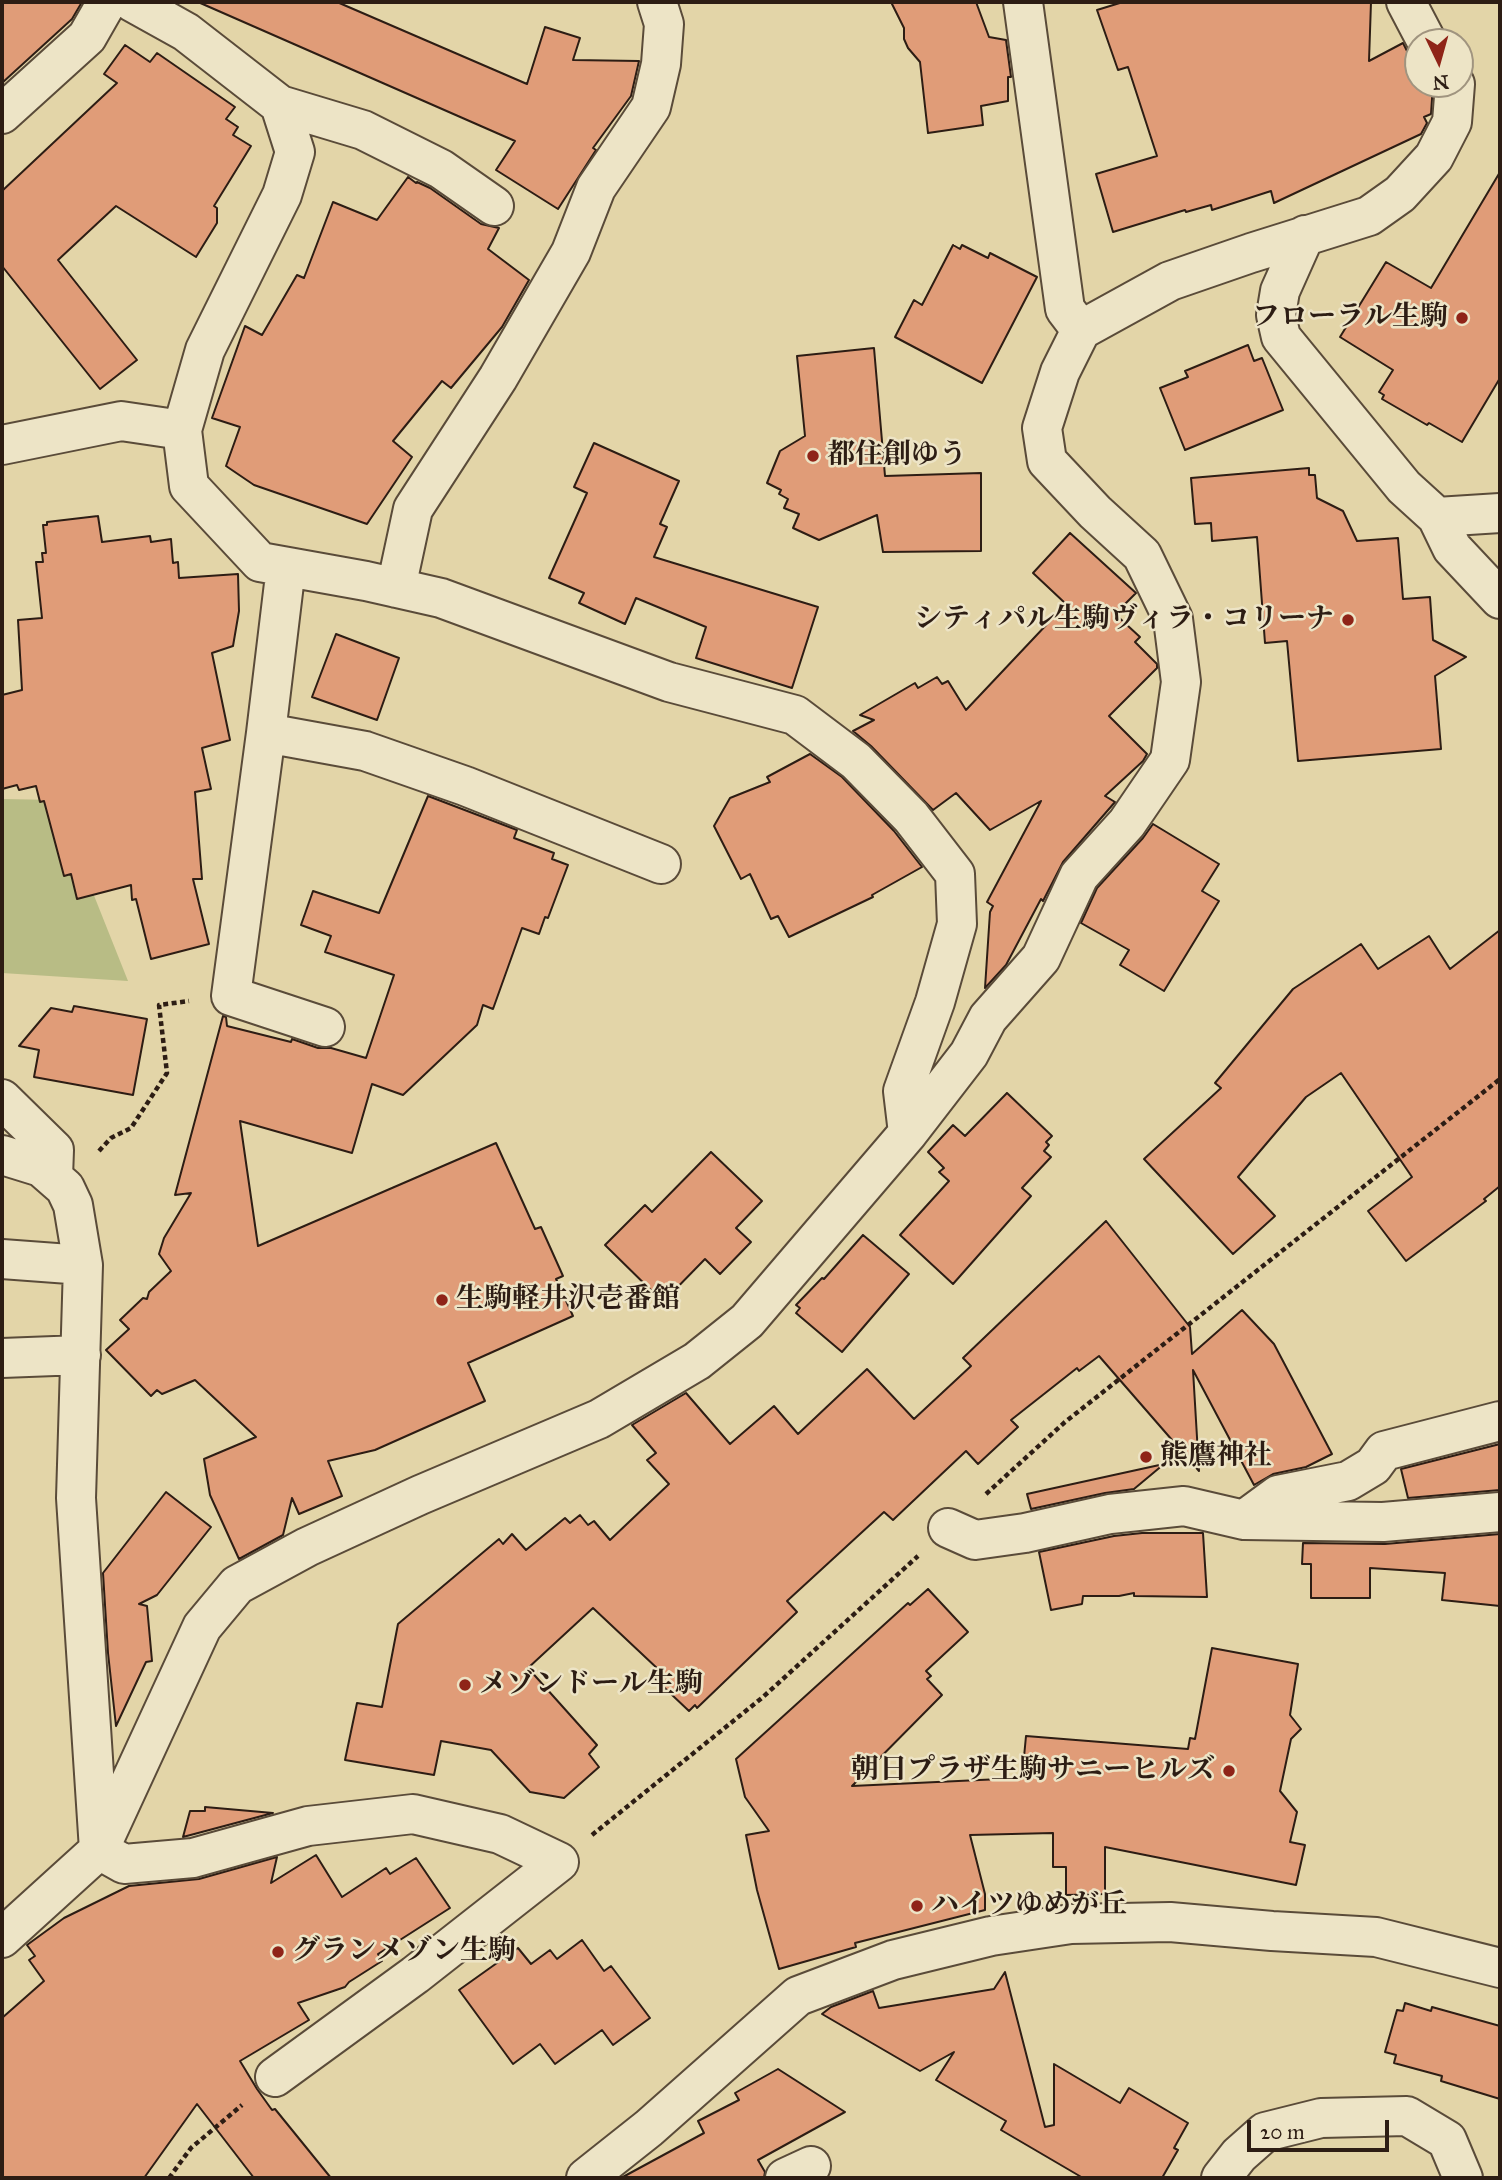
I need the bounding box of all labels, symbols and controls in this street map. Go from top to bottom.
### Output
north arrow [1404,28,1474,98]
text: N [1432,70,1450,95]
place label: フローラル生駒 [1252,301,1448,335]
marker: フローラル生駒 [1454,310,1470,326]
place label: 都住創ゆう [827,439,967,473]
marker: 都住創ゆう [805,448,821,464]
place label: シティパル生駒ヴィラ・コリーナ [914,603,1334,637]
marker: シティパル生駒ヴィラ・コリーナ [1340,612,1356,628]
place label: 生駒軽井沢壱番館 [456,1283,680,1317]
marker: 生駒軽井沢壱番館 [434,1292,450,1308]
place label: 熊鷹神社 [1160,1440,1272,1474]
marker: 熊鷹神社 [1138,1449,1154,1465]
place label: メゾンドール生駒 [479,1668,703,1702]
marker: メゾンドール生駒 [457,1677,473,1693]
place label: 朝日プラザ生駒サニーヒルズ [851,1754,1215,1788]
marker: 朝日プラザ生駒サニーヒルズ [1221,1763,1237,1779]
place label: ハイツゆめが丘 [931,1889,1127,1923]
marker: ハイツゆめが丘 [909,1898,925,1914]
place label: グランメゾン生駒 [292,1935,516,1969]
marker: グランメゾン生駒 [270,1944,286,1960]
scale bar [1250,2106,1392,2150]
text: 20 m [1260,2119,1305,2145]

